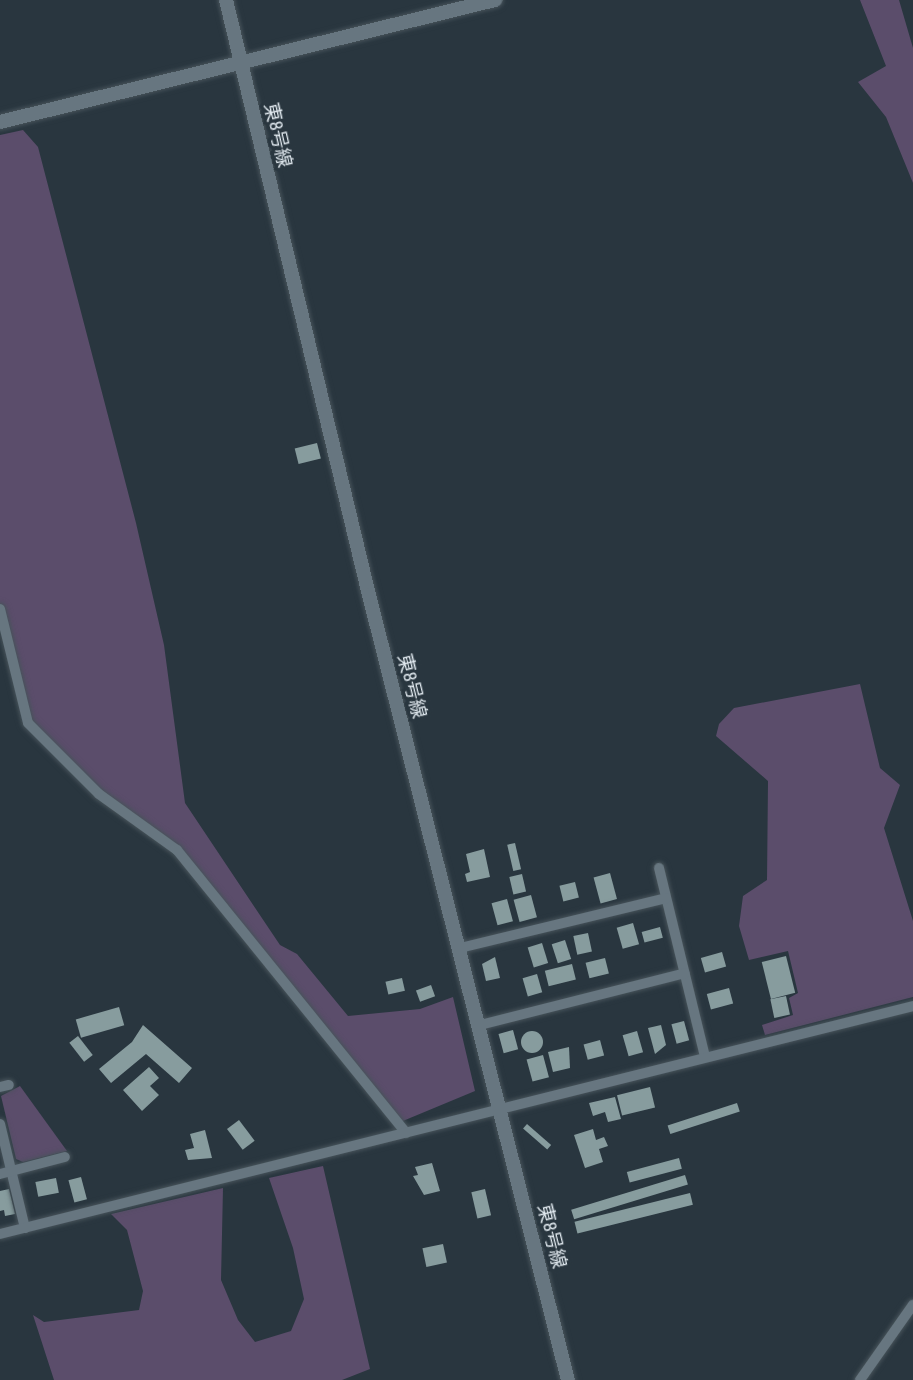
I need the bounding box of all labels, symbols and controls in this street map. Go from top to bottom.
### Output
street label: 東8号線 [260,100,296,170]
street label: 東8号線 [393,651,431,721]
street label: 東8号線 [533,1201,571,1271]

